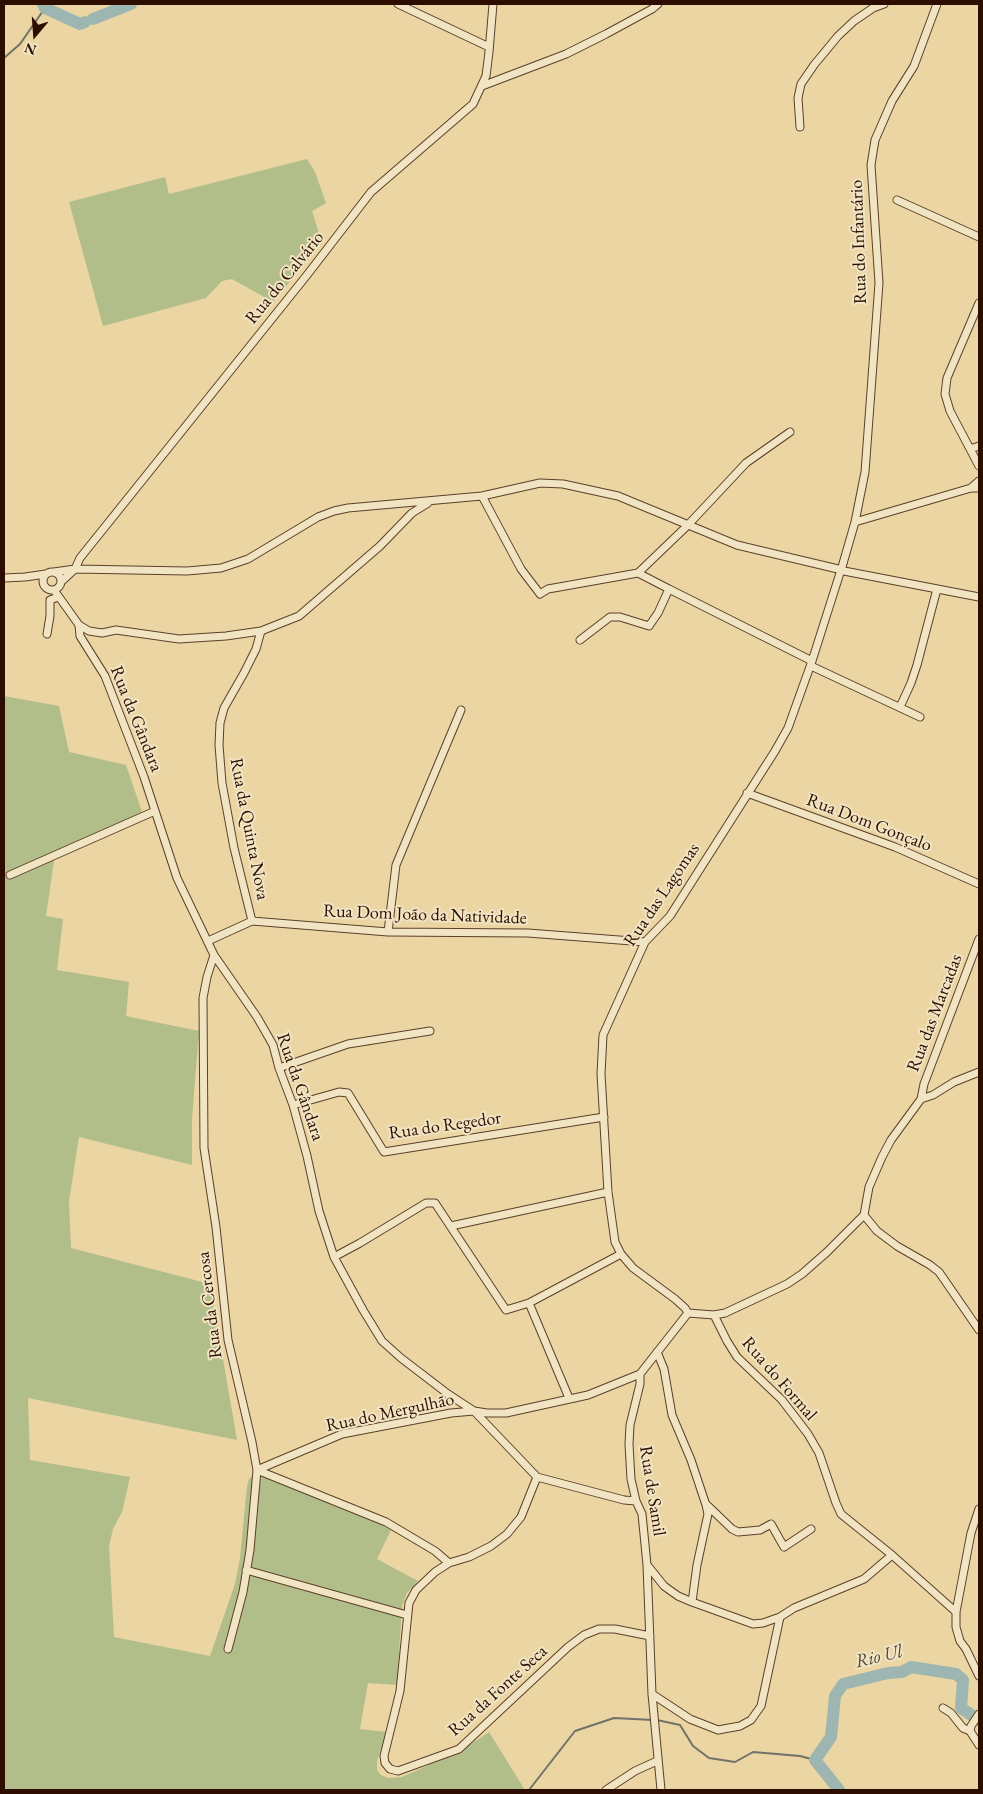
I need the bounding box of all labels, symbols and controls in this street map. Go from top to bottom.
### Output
north arrow [10,10,60,60]
text: N [22,39,39,60]
street label: Rua do Infantário [846,179,872,305]
street label: Rua do Calvário [241,227,329,329]
street label: Rua da Gândara [105,663,167,775]
street label: Rua da Quinta Nova [225,756,273,902]
street label: Rua Dom Gonçalo [803,789,935,857]
street label: Rua das Lagomas [619,839,705,951]
street label: Rua Dom João da Natividade [323,901,527,929]
street label: Rua das Marcadas [903,951,967,1075]
street label: Rua da Gândara [272,1030,328,1144]
street label: Rua do Regedor [387,1107,503,1145]
street label: Rua da Cercosa [193,1250,227,1360]
street label: Rua do Formal [737,1333,821,1425]
street label: Rua do Mergulhão [324,1389,456,1437]
street label: Rua de Samil [634,1444,670,1538]
water label: Rio Ul [853,1640,905,1674]
street label: Rua da Fonte Seca [444,1641,552,1741]

